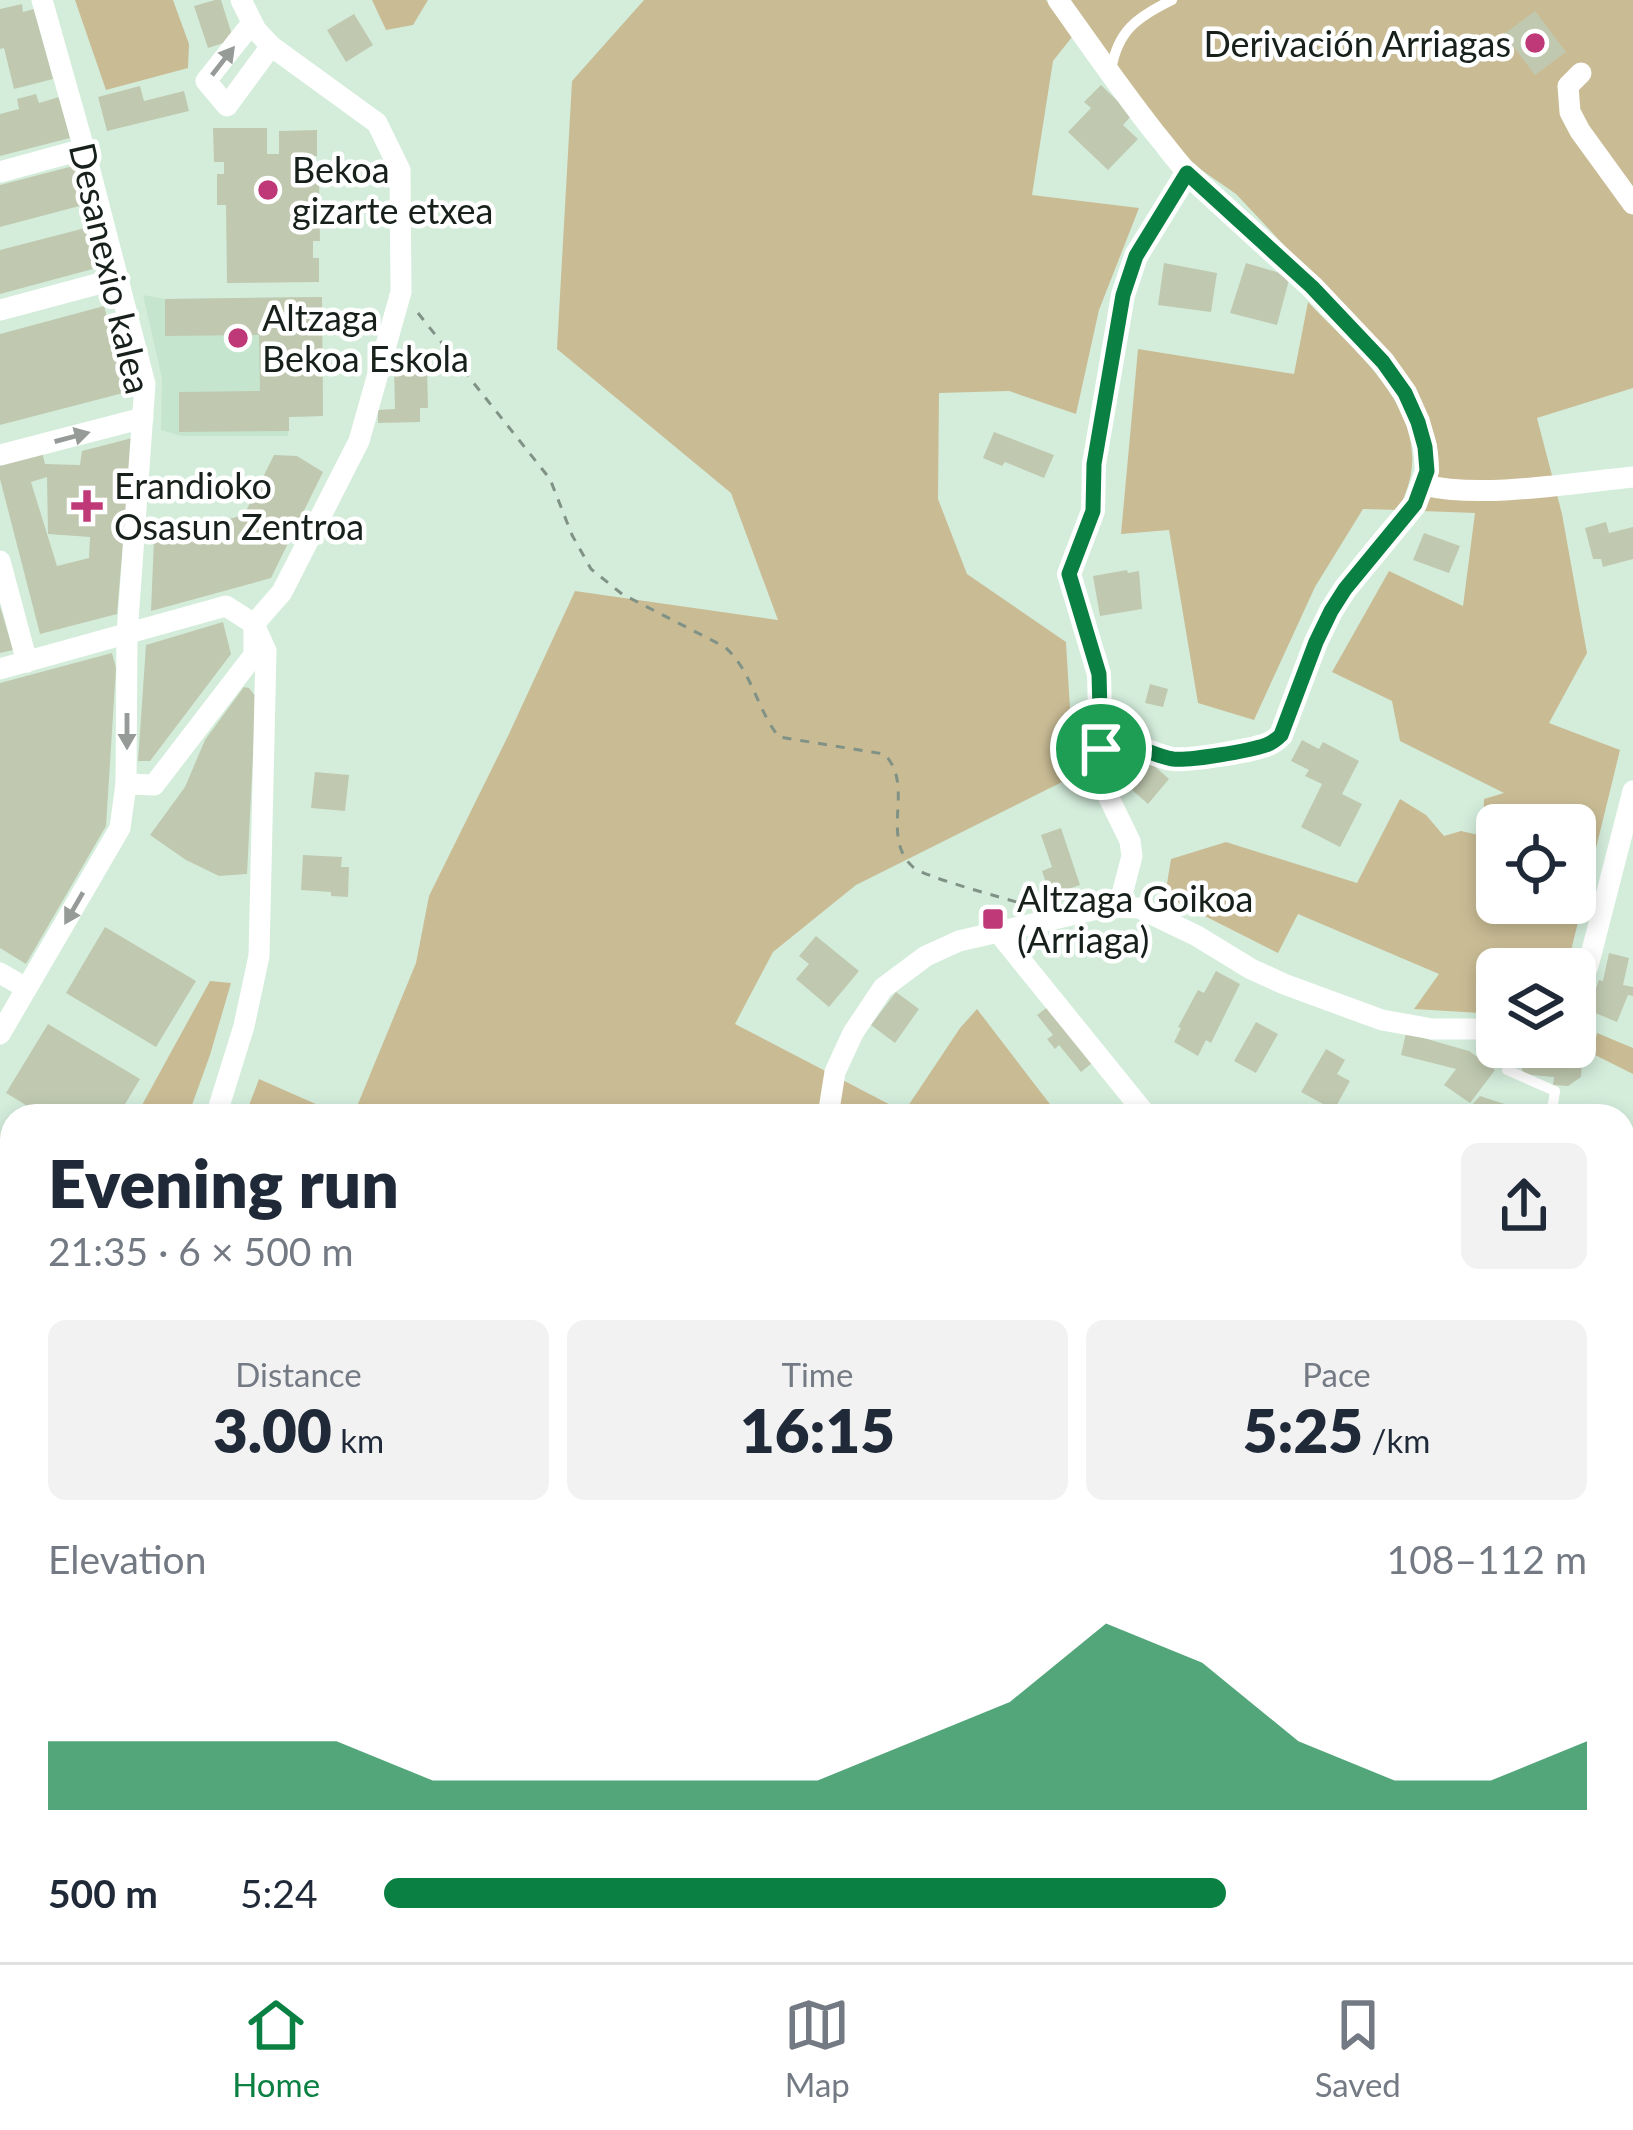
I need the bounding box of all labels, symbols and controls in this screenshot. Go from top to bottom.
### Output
place label: Derivación Arriagas [1203,21,1511,65]
marker: Derivación Arriagas [1522,30,1548,56]
one-way arrow [210,45,235,76]
street label: Desanexio kalea [61,138,161,398]
place label: Bekoa gizarte etxea [292,147,493,232]
marker: Bekoa gizarte etxea [255,177,281,203]
place label: Altzaga Bekoa Eskola [262,295,469,380]
marker: Altzaga Bekoa Eskola [225,325,251,351]
one-way arrow [53,426,90,445]
place label: Erandioko Osasun Zentroa [114,463,364,548]
marker: Erandioko Osasun Zentroa [71,490,103,522]
pin [1050,698,1152,800]
one-way arrow [117,713,136,751]
icon: arrive [1068,716,1134,782]
map controls [1476,804,1596,1068]
button: locate [1476,804,1596,924]
place label: Altzaga Goikoa (Arriaga) [1017,876,1253,961]
one-way arrow [64,891,85,925]
marker: Altzaga Goikoa (Arriaga) [980,906,1006,932]
button: layers [1476,948,1596,1068]
text: Evening run [48,1143,399,1222]
button: share [1461,1143,1587,1269]
text: 21:35 · 6 × 500 m [48,1228,353,1274]
text: Distance [235,1354,362,1394]
text: Time [782,1354,853,1394]
text: Pace [1302,1354,1371,1394]
text: 3.00 [213,1394,332,1466]
text: 16:15 [740,1394,895,1466]
text: 5:25 [1243,1394,1363,1466]
text: km [332,1420,384,1460]
text: /km [1363,1420,1430,1460]
text: Elevation [48,1536,206,1582]
text: 108–112 m [1387,1536,1587,1582]
text: 500 m [48,1870,158,1916]
text: 5:24 [240,1870,318,1916]
tab: Home [232,1992,320,2104]
tab: Map [784,1992,850,2104]
tab: Saved [1315,1992,1401,2104]

